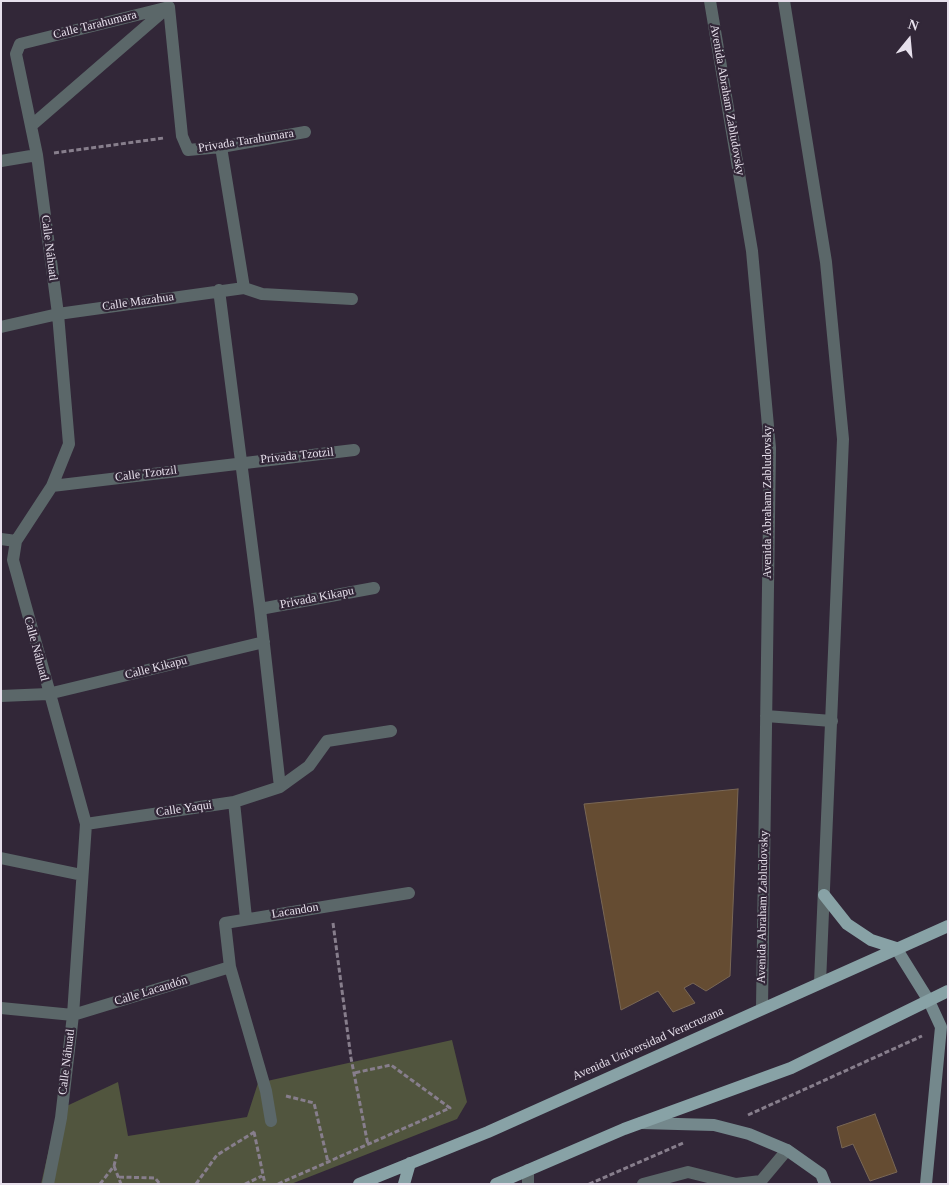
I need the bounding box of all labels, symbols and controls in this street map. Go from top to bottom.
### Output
street label: Calle Tarahumara [52,8,138,42]
north arrow [884,15,934,65]
text: N [906,17,921,34]
street label: Avenida Abraham Zabludovsky [707,23,747,177]
street label: Privada Tarahumara [197,126,295,156]
street label: Calle Náhuatl [38,214,60,282]
street label: Calle Mazahua [101,290,175,314]
street label: Avenida Abraham Zabludovsky [761,425,775,579]
street label: Privada Tzotzil [260,445,334,467]
street label: Calle Tzotzil [114,463,178,485]
street label: Privada Kikapu [279,584,355,612]
street label: Calle Náhuatl [20,615,52,683]
street label: Calle Kikapu [123,653,189,683]
street label: Calle Yaqui [155,798,213,820]
street label: Avenida Abraham Zabludovsky [754,830,772,984]
street label: Lacandon [271,900,319,922]
street label: Calle Lacandón [113,973,189,1009]
street label: Avenida Universidad Veracruzana [570,1004,726,1084]
street label: Calle Náhuatl [56,1028,78,1096]

